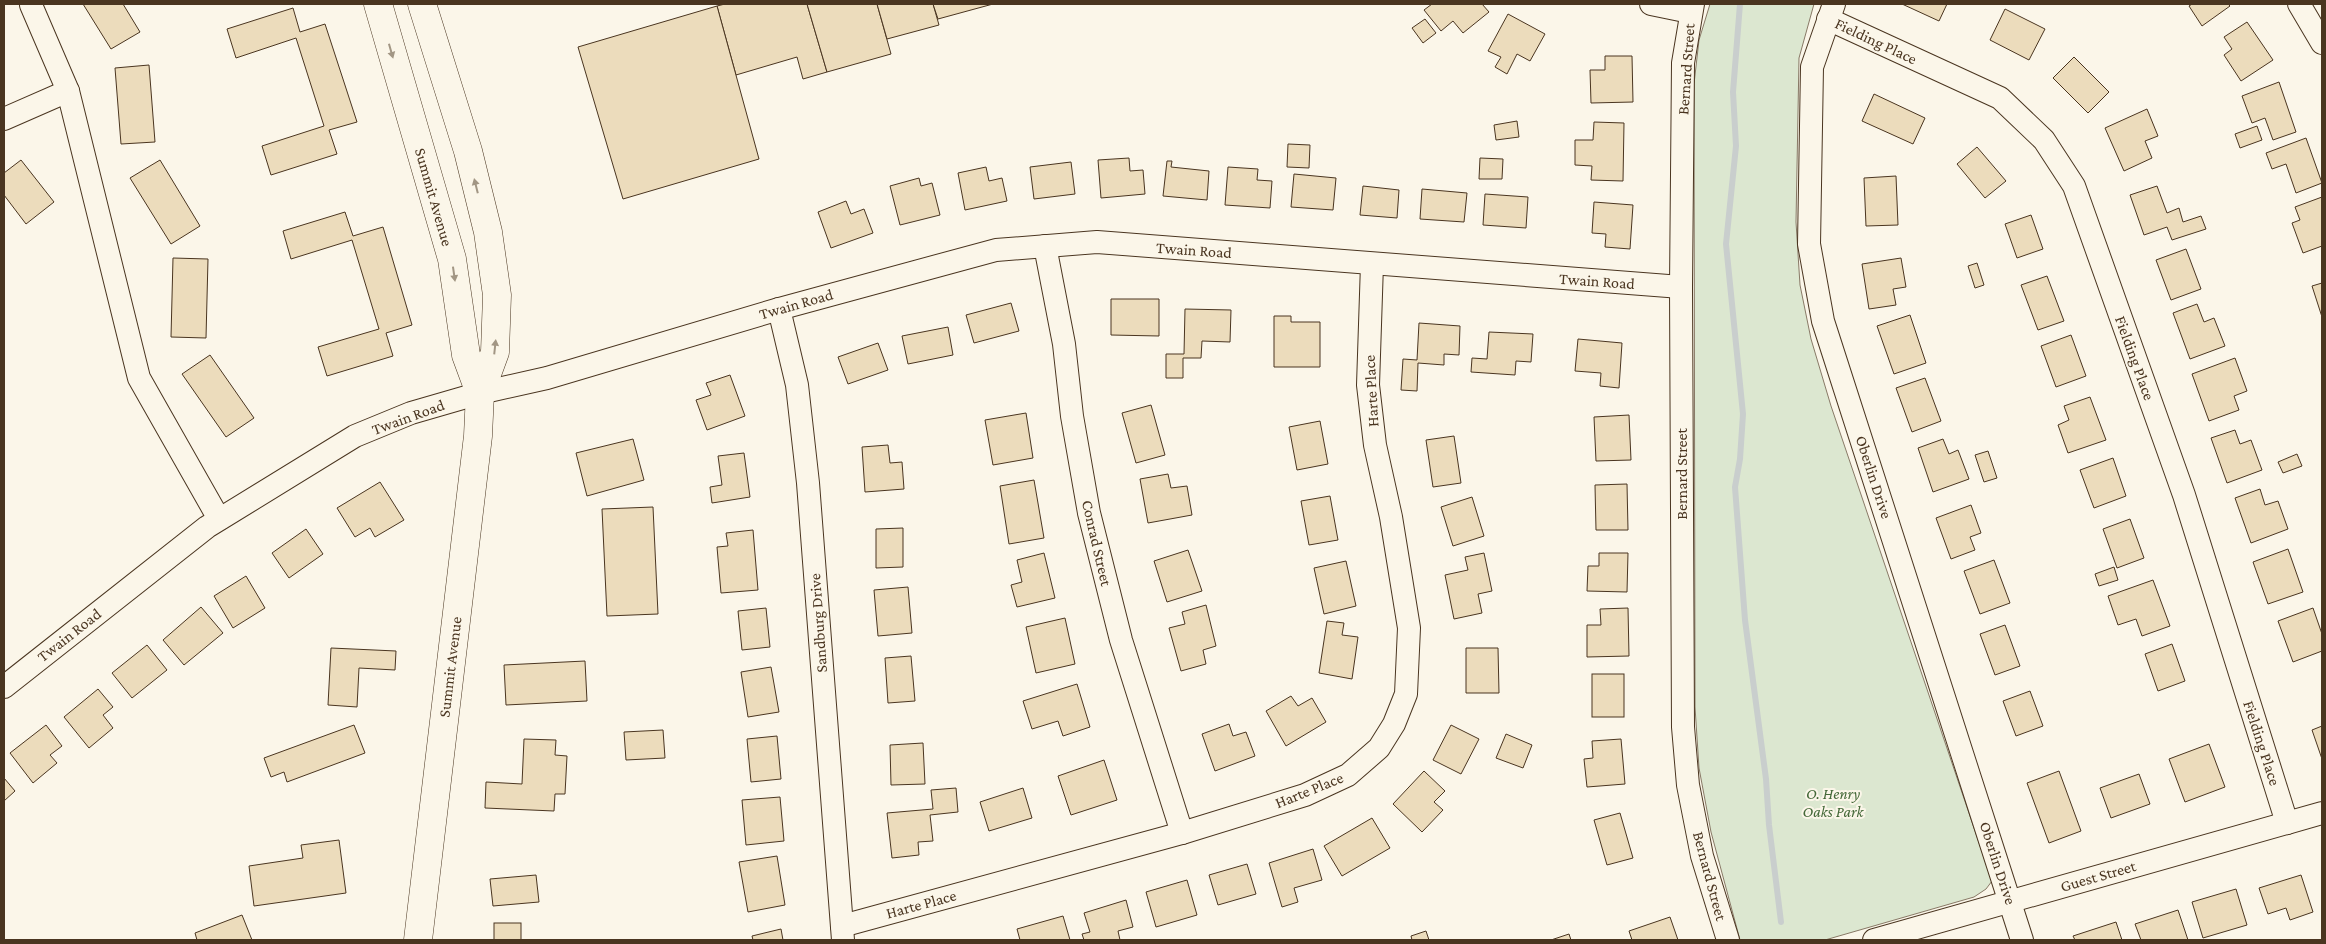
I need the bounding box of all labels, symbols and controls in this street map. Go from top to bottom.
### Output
street label: Fielding Place [1832,15,1920,68]
street label: Bernard Street [1674,22,1698,115]
one-way arrow [388,43,396,58]
street label: Summit Avenue [412,146,456,248]
one-way arrow [472,179,480,194]
street label: Twain Road [1156,239,1233,261]
one-way arrow [451,267,459,283]
street label: Twain Road [1559,270,1636,292]
street label: Twain Road [757,285,835,323]
street label: Fielding Place [2111,314,2158,403]
one-way arrow [491,338,499,354]
street label: Harte Place [1361,355,1381,427]
street label: Twain Road [369,396,447,438]
street label: Bernard Street [1673,427,1690,520]
street label: Oberlin Drive [1853,433,1895,521]
street label: Conrad Street [1079,498,1115,588]
street label: Sandburg Drive [806,573,831,673]
street label: Twain Road [34,605,105,665]
street label: Summit Avenue [435,616,465,718]
street label: Fielding Place [2239,698,2284,788]
street label: Harte Place [1272,769,1346,811]
park label: O. Henry Oaks Park [1803,785,1864,820]
street label: Oberlin Drive [1977,819,2019,907]
street label: Bernard Street [1690,830,1730,923]
street label: Guest Street [2058,857,2138,895]
street label: Harte Place [884,886,958,922]

